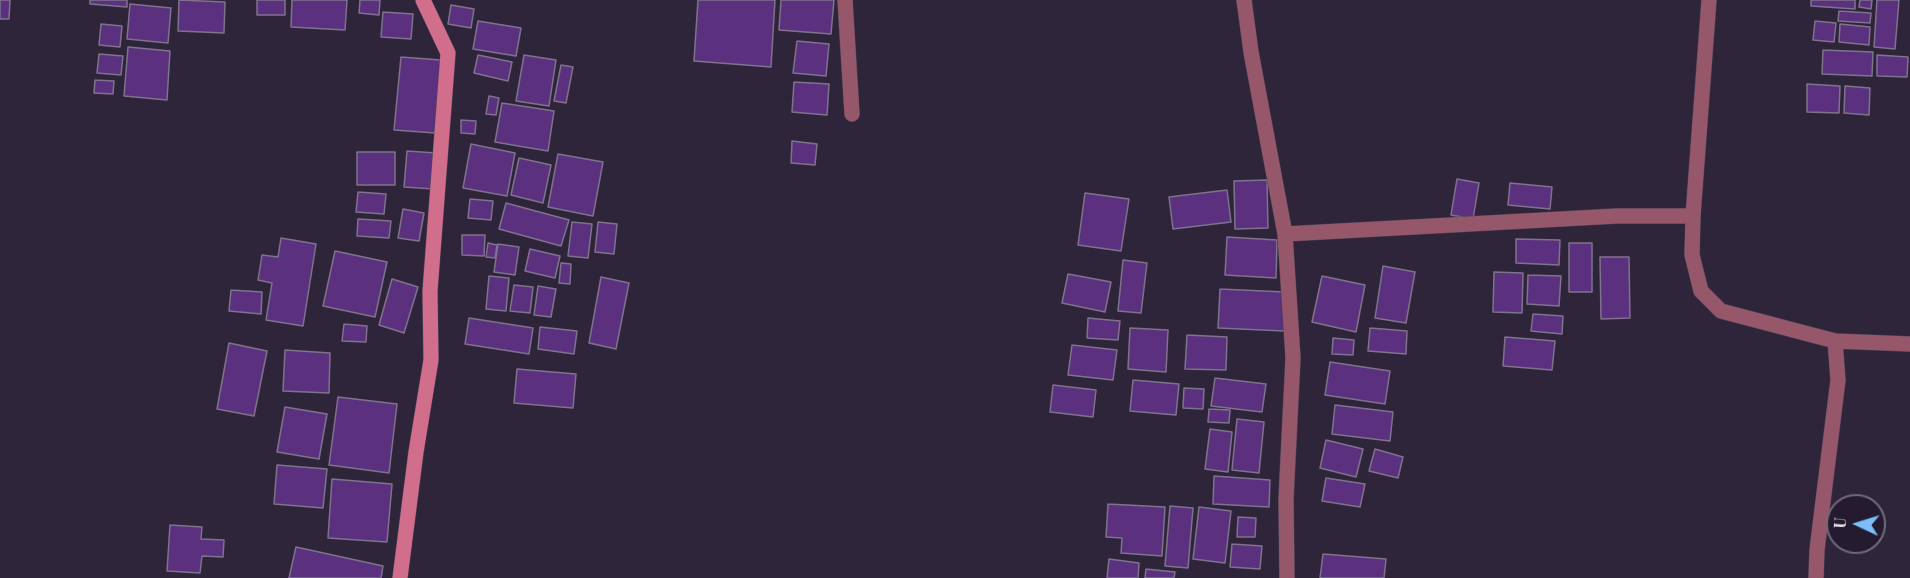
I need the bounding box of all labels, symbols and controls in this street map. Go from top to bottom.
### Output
north arrow [1826,494,1886,554]
text: U [1829,517,1850,529]

